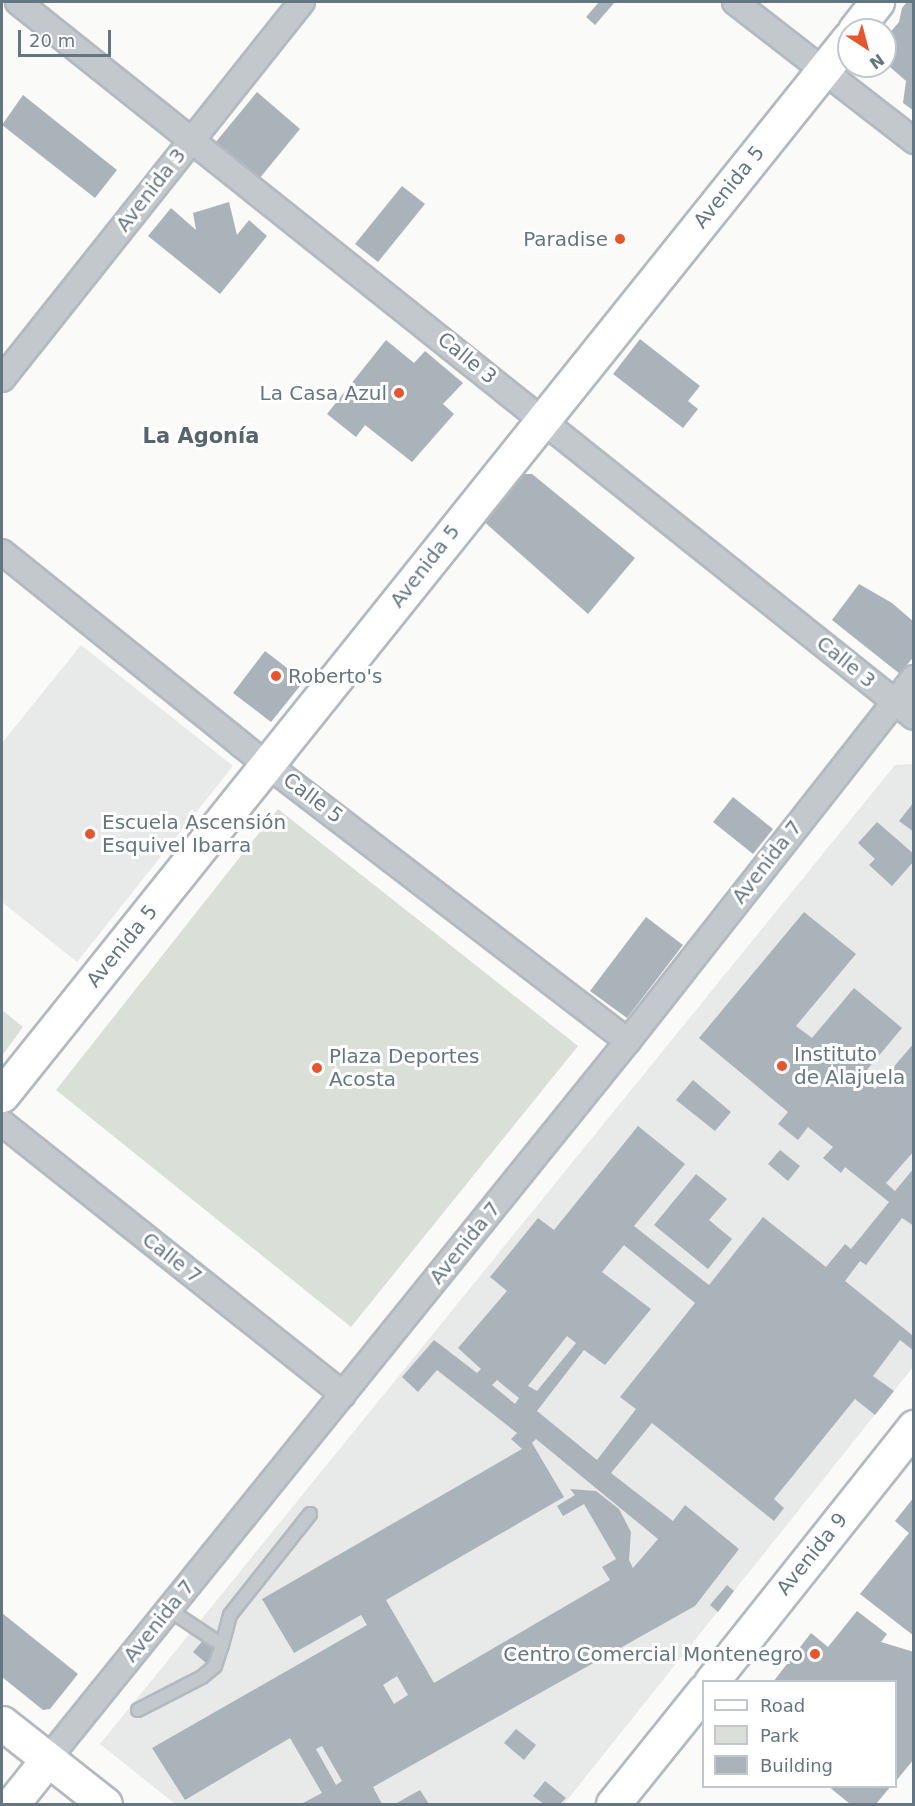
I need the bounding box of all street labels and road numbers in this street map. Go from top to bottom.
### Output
street label: Avenida 5 [689,141,769,233]
street label: Avenida 3 [111,144,191,236]
street label: Calle 3 [433,327,501,389]
street label: Avenida 5 [385,520,465,612]
street label: Calle 3 [812,631,880,693]
street label: Calle 5 [278,768,348,828]
street label: Avenida 7 [727,816,807,908]
street label: Avenida 5 [82,900,162,992]
street label: Avenida 7 [425,1197,505,1289]
street label: Calle 7 [138,1227,206,1289]
street label: Avenida 9 [772,1508,852,1600]
street label: Avenida 7 [119,1575,199,1667]

